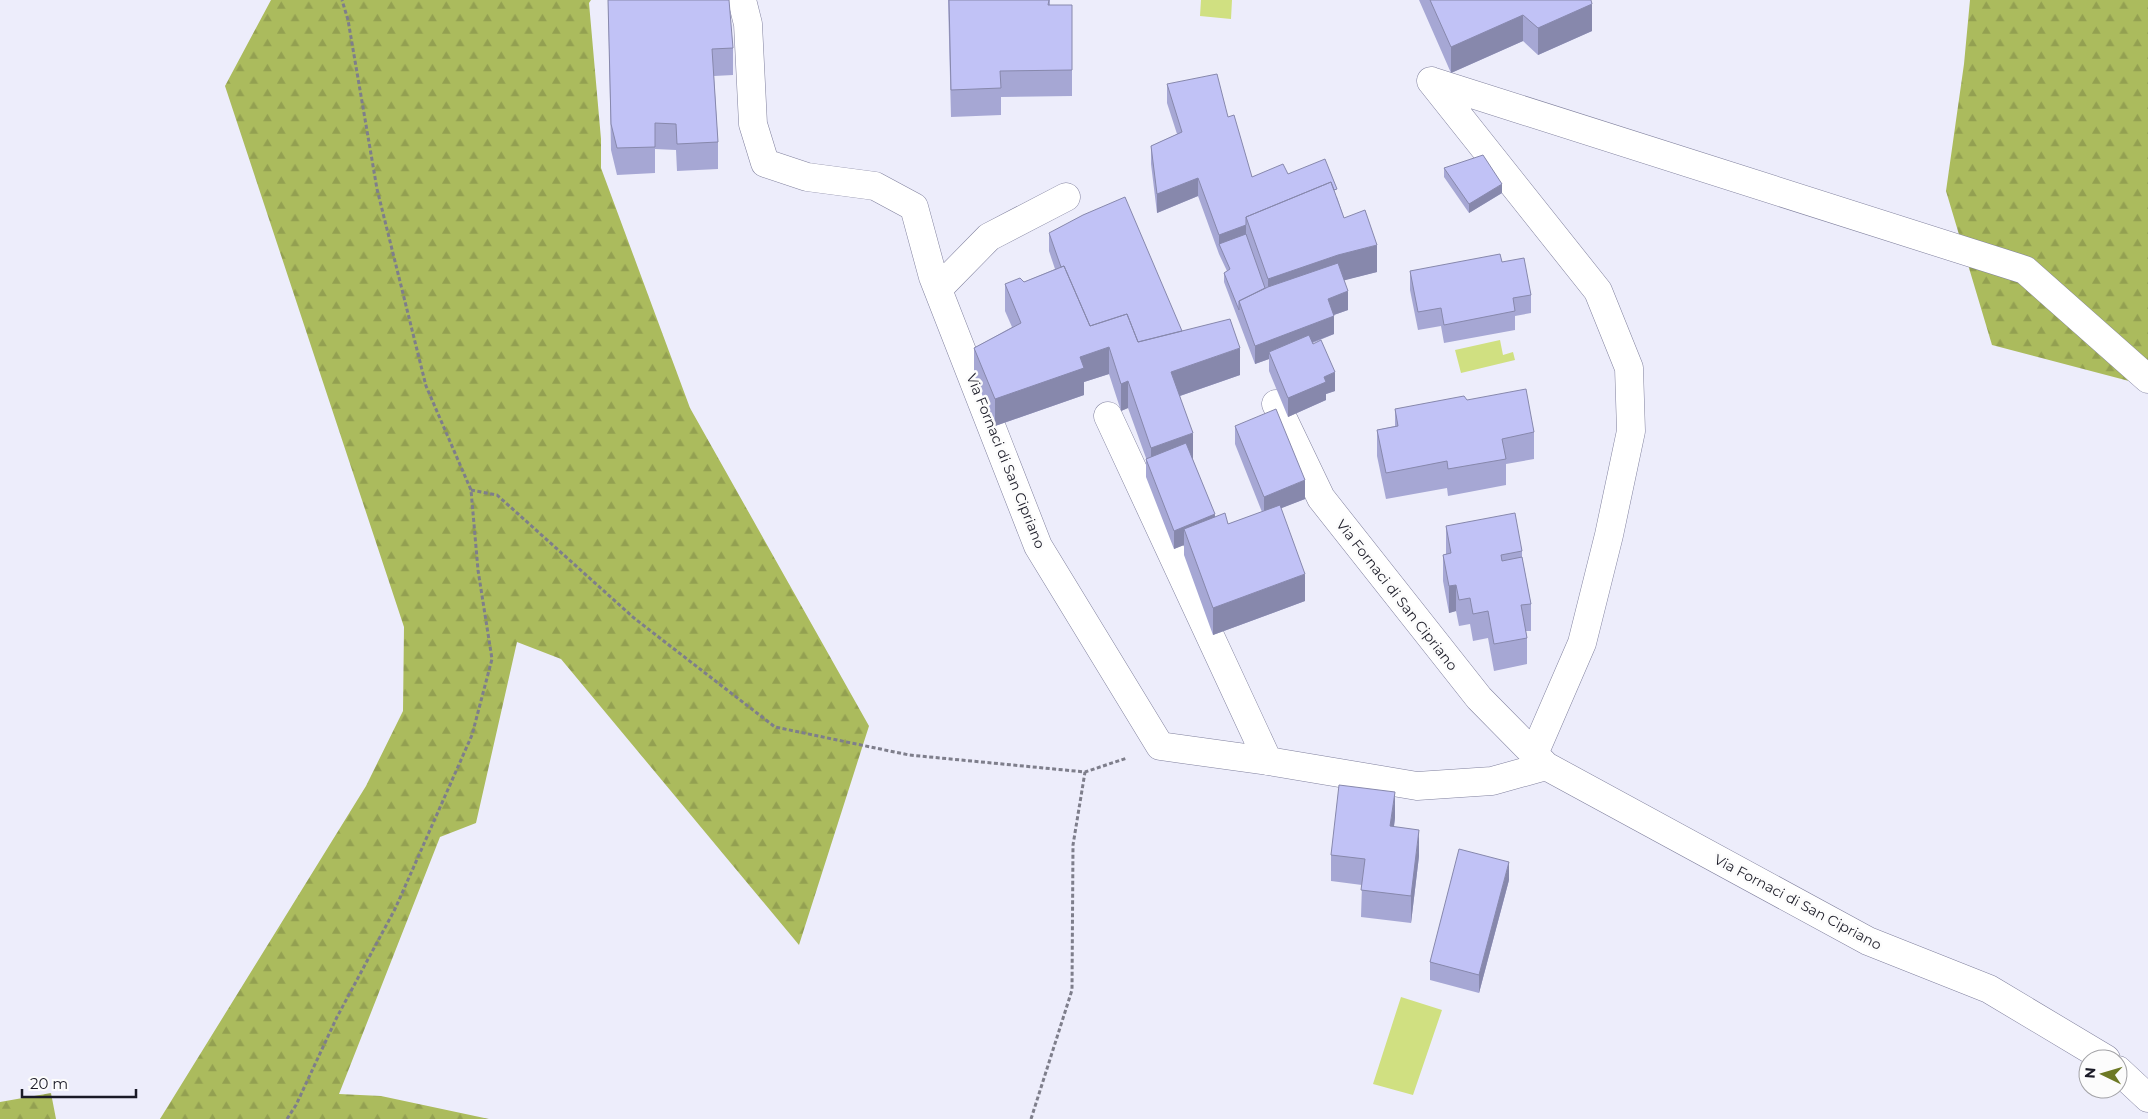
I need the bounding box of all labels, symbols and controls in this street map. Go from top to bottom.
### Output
street label: Via Fornaci di San Cipriano [963,371,1049,551]
street label: Via Fornaci di San Cipriano [1332,516,1462,674]
street label: Via Fornaci di San Cipriano [1711,850,1885,954]
north arrow [2078,1049,2128,1099]
scale bar [22,1066,136,1098]
text: N [2081,1066,2100,1079]
text: 20 m [30,1074,68,1093]

